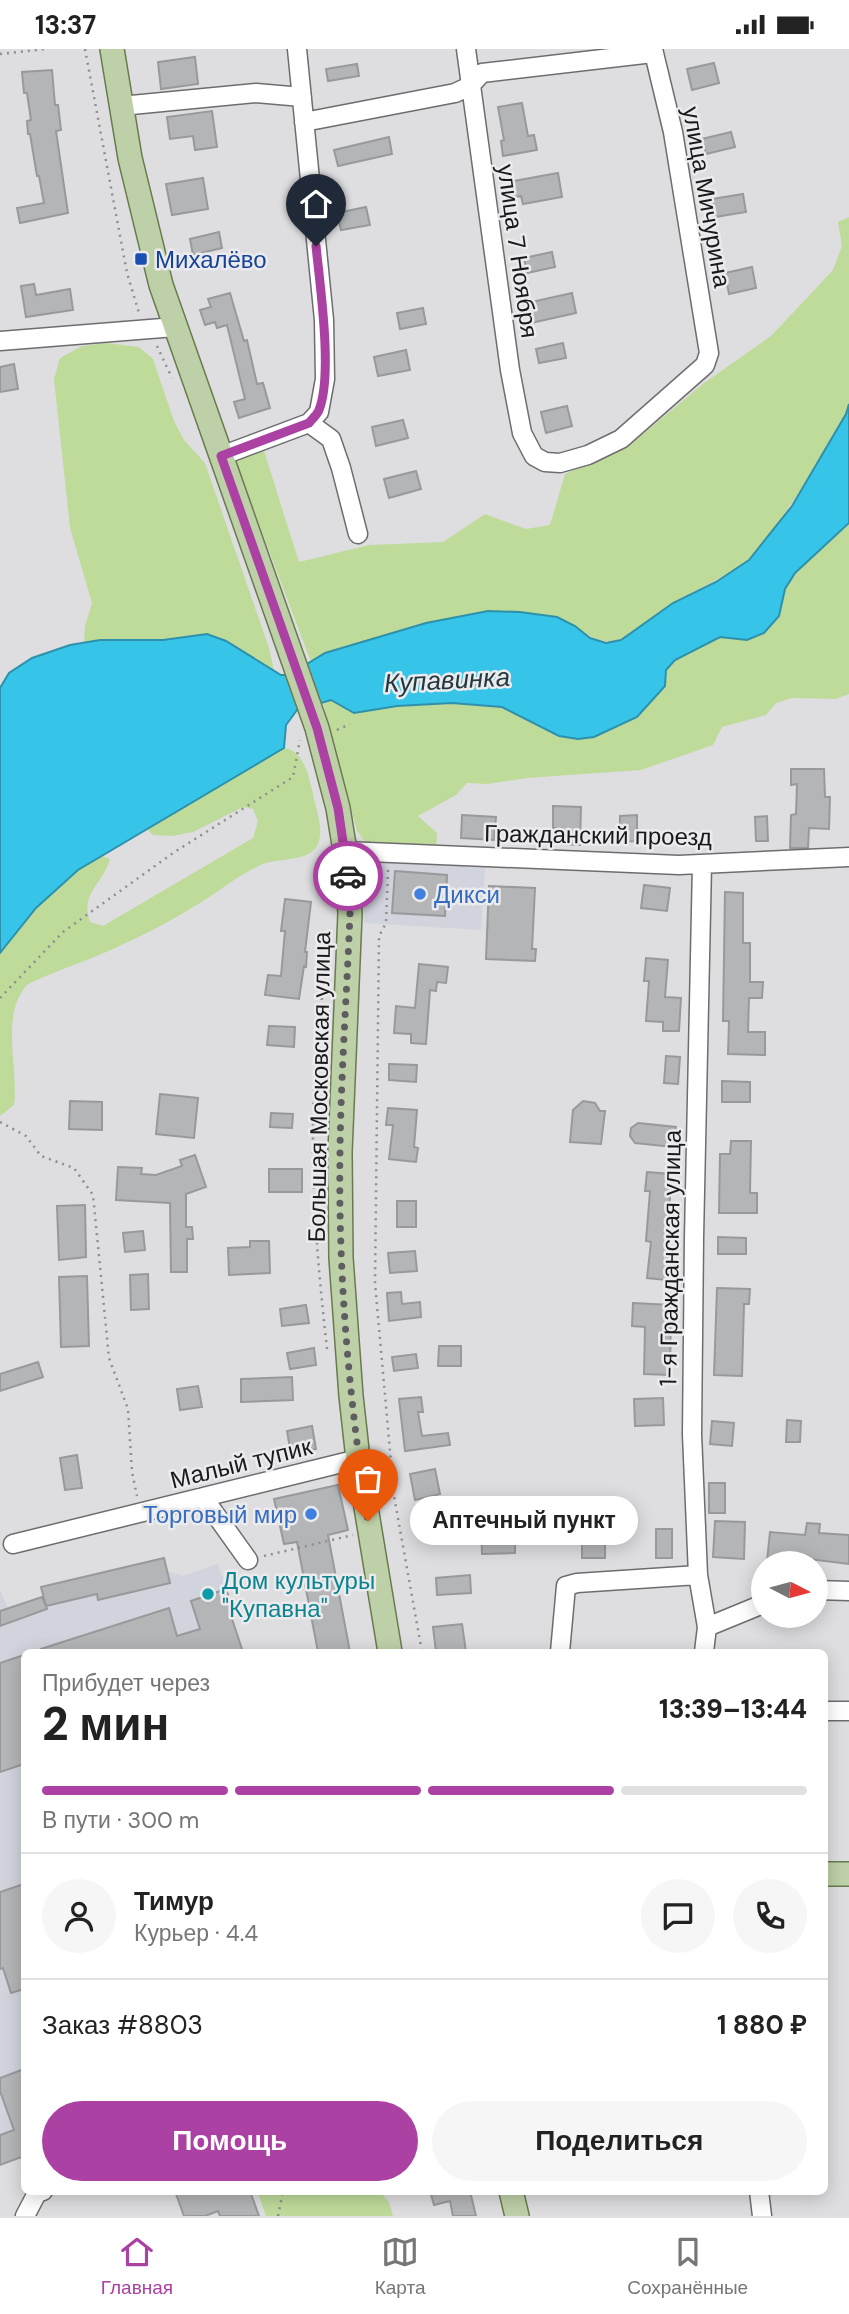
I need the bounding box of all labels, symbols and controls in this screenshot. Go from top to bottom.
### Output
text: 13:37 [35,8,96,42]
street label: улица Мичурина [676,104,738,291]
street label: улица 7 Ноября [490,162,546,340]
pin [286,174,346,246]
icon: home [297,185,335,223]
place label: Михалёво [155,244,267,275]
marker: Михалёво [133,251,149,267]
water label: Купавинка [383,660,511,700]
street label: Гражданский проезд [484,818,712,852]
courier [313,841,383,911]
icon: car [329,857,367,895]
place label: Дикси [434,879,500,910]
marker: Дикси [412,886,428,902]
street label: Большая Московская улица [301,931,337,1243]
street label: 1-я Гражданская улица [652,1129,688,1387]
street label: Малый тупик [167,1430,315,1496]
pin [338,1449,398,1521]
icon: bag [349,1460,387,1498]
callout: Аптечный пункт [410,1497,638,1545]
place label: Торговый мир [143,1499,297,1530]
text: Аптечный пункт [432,1505,616,1535]
marker: Торговый мир [303,1506,319,1522]
north arrow [751,1551,828,1627]
map controls [751,1551,828,1628]
place label: Дом культуры "Купавна" [222,1565,375,1624]
marker: Дом культуры "Купавна" [200,1586,216,1602]
text: Прибудет через [42,1668,210,1698]
text: 13:39–13:44 [659,1692,807,1726]
text: 2 мин [42,1694,169,1754]
text: В пути · 300 m [42,1805,199,1835]
button: person [42,1879,116,1953]
button: chat [641,1879,715,1953]
button: phone [733,1879,807,1953]
text: Тимур [134,1884,214,1918]
text: Курьер · 4.4 [134,1918,258,1948]
text: Заказ #8803 [42,2008,203,2042]
text: 1 880 ₽ [717,2008,807,2042]
button: Помощь [42,2101,418,2181]
button: Поделиться [432,2101,807,2181]
tab: Главная [101,2233,173,2300]
tab: Карта [375,2233,426,2300]
tab: Сохранённые [627,2233,748,2300]

